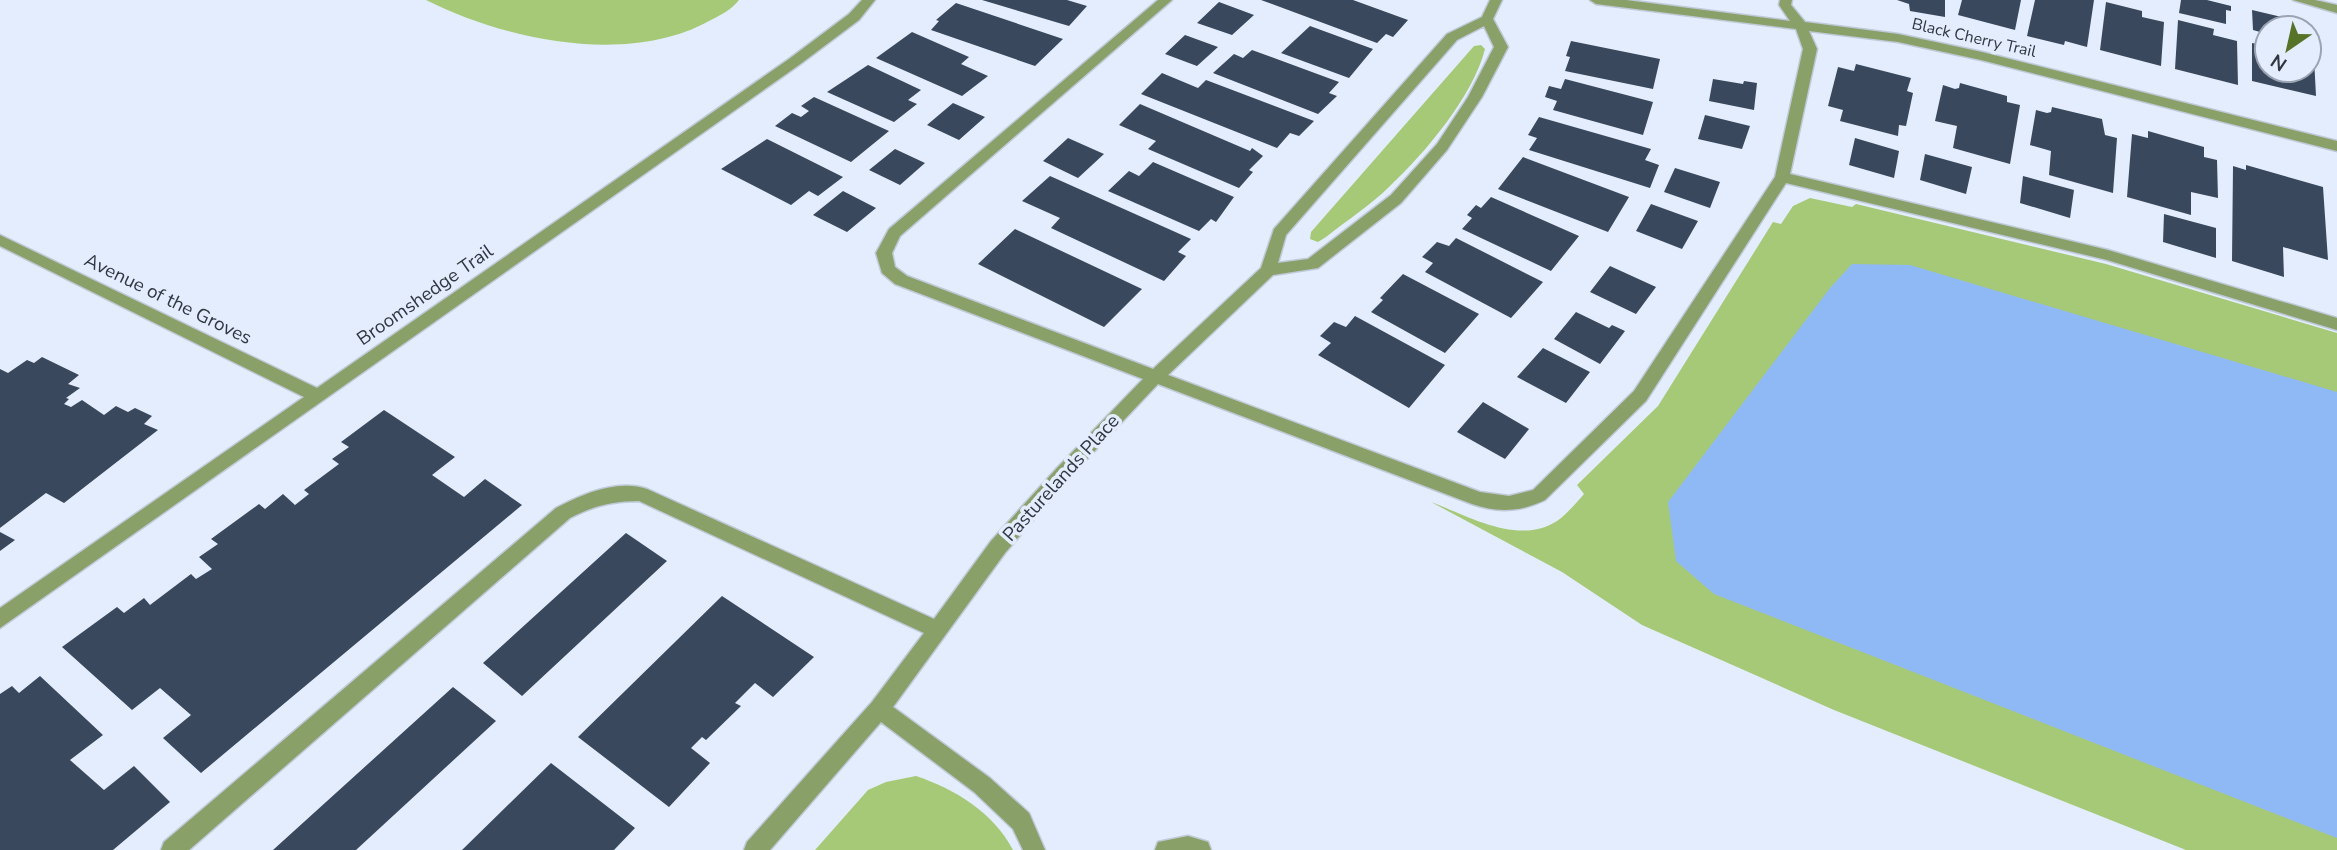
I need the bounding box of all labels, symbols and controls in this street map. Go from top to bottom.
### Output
street label: Black Cherry Trail [1910,13,2039,63]
north arrow [2253,14,2323,84]
text: N [2266,48,2292,77]
street label: Broomshedge Trail [352,238,499,352]
street label: Avenue of the Groves [80,247,256,351]
street label: Pasturelands Place [997,409,1125,547]

